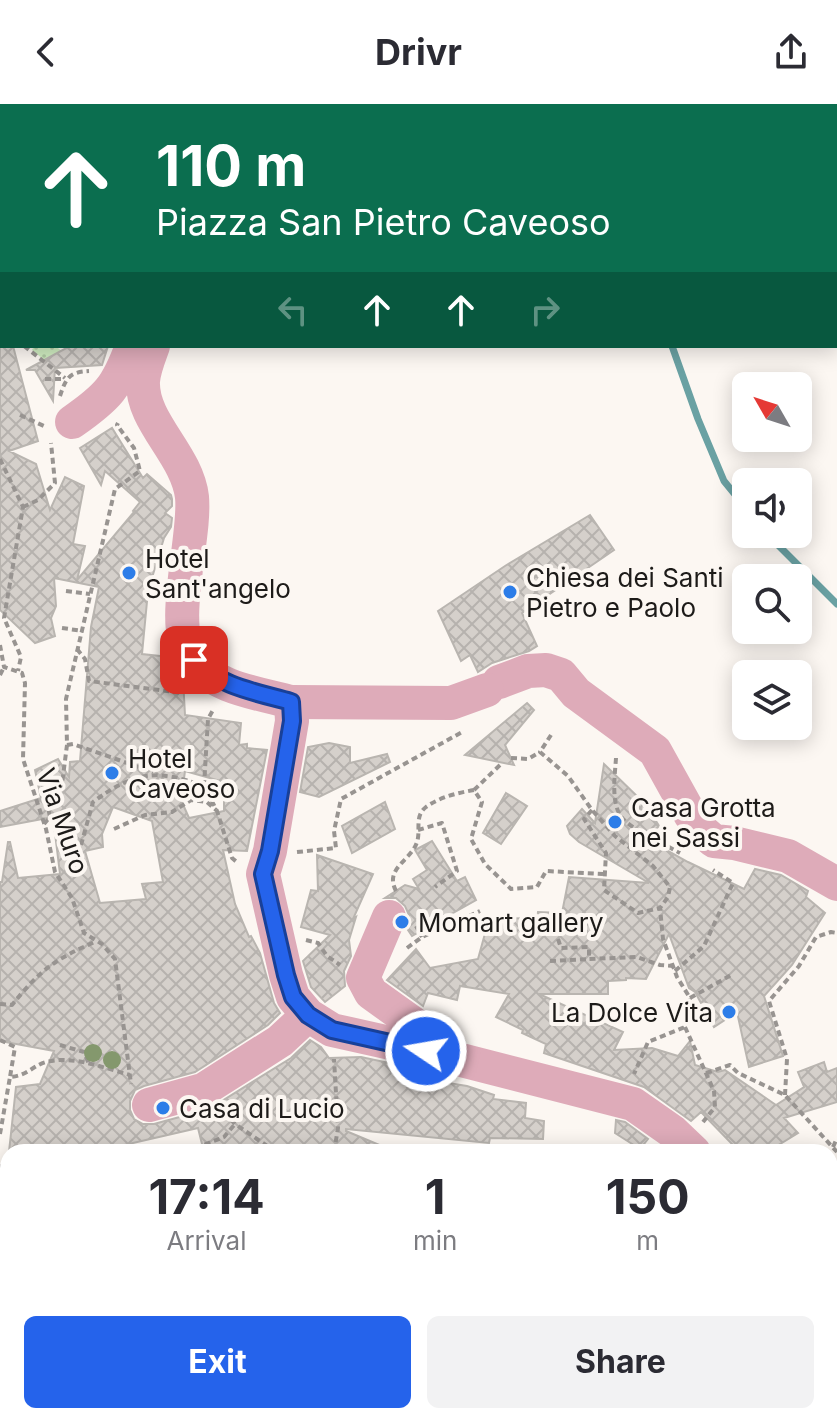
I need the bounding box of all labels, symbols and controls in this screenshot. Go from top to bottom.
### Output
icon: back [24,30,68,74]
text: Drivr [375,30,462,74]
icon: share [769,30,813,74]
text: 110 m [156,132,306,200]
icon: ahead [24,136,128,240]
text: Piazza San Pietro Caveoso [156,200,611,244]
icon: left [271,288,315,332]
icon: ahead [355,288,399,332]
icon: ahead [439,288,483,332]
icon: right [523,288,567,332]
north arrow [732,372,812,452]
map controls [732,372,812,740]
button: sound [732,468,812,548]
place label: Hotel Sant'angelo [145,543,291,604]
place label: Chiesa dei Santi Pietro e Paolo [526,562,724,623]
marker: Hotel Sant'angelo [120,564,138,582]
button: search [732,564,812,644]
marker: Chiesa dei Santi Pietro e Paolo [501,583,519,601]
pin [160,626,228,694]
icon: arrive [172,638,216,682]
button: layers [732,660,812,740]
place label: Hotel Caveoso [128,743,235,804]
street label: Via Muro [30,764,96,878]
marker: Hotel Caveoso [103,764,121,782]
place label: Casa Grotta nei Sassi [631,792,776,853]
marker: Casa Grotta nei Sassi [606,813,624,831]
place label: Momart gallery [418,907,604,938]
marker: Momart gallery [393,913,411,931]
place label: La Dolce Vita [551,997,713,1028]
marker: La Dolce Vita [720,1003,738,1021]
position arrow [384,1009,468,1093]
place label: Casa di Lucio [179,1093,345,1124]
marker: Casa di Lucio [154,1099,172,1117]
text: 17:14 [148,1167,265,1226]
text: 1 [425,1167,446,1226]
text: 150 [606,1167,690,1226]
text: Arrival [166,1225,247,1256]
text: min [413,1225,457,1256]
text: m [636,1225,659,1256]
button: Exit [24,1316,411,1408]
button: Share [427,1316,814,1408]

